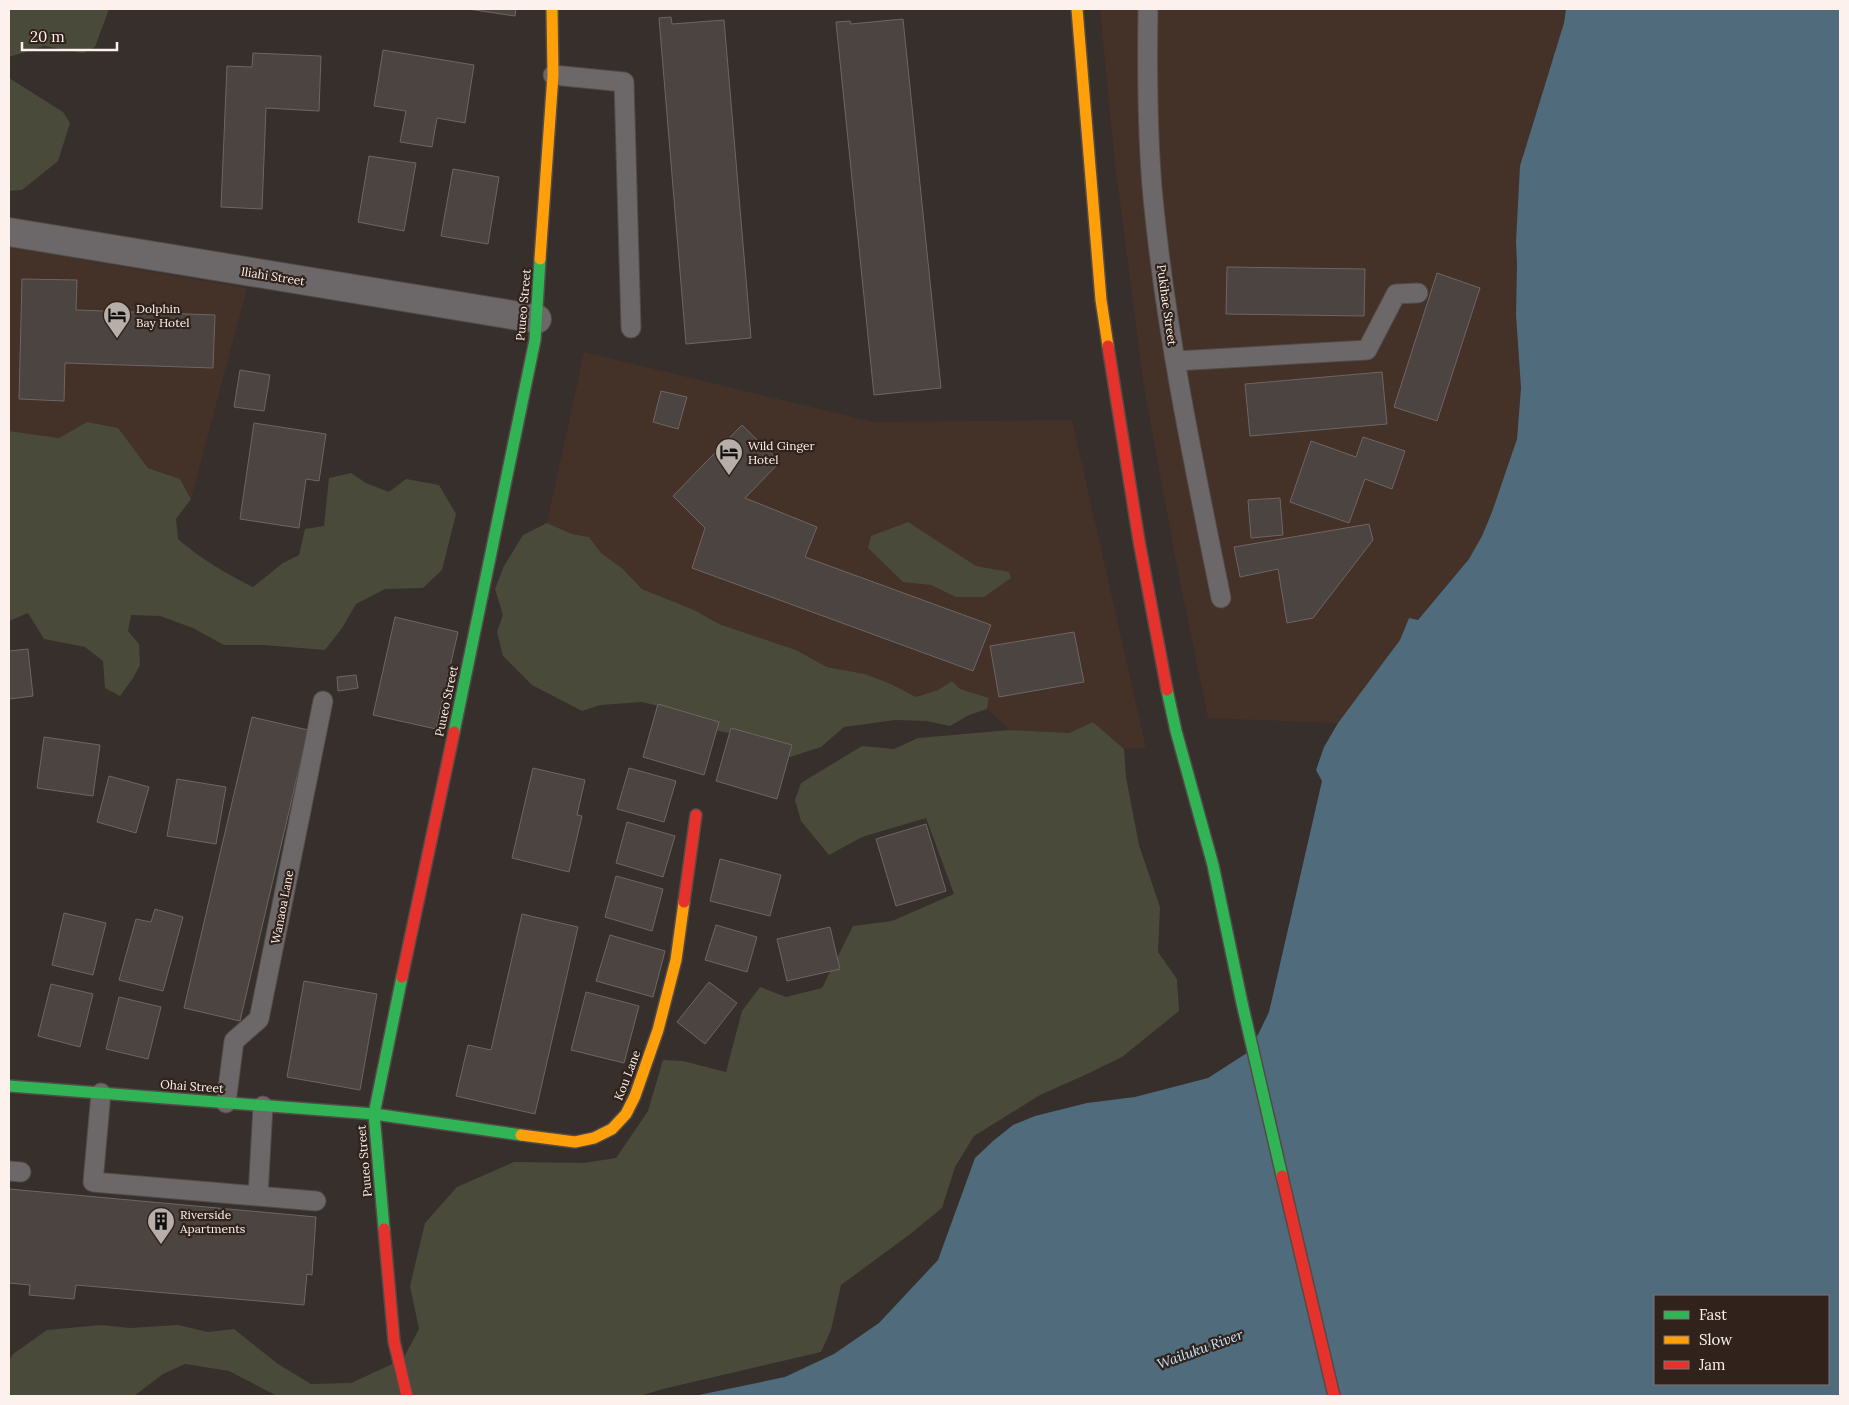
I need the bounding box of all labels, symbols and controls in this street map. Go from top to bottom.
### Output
scale bar [22,20,118,52]
text: 20 m [30,27,65,46]
street label: Iliahi Street [240,264,306,289]
street label: Pukihae Street [1154,264,1180,347]
street label: Puueo Street [512,268,534,342]
hotel icon: Dolphin Bay Hotel [102,300,132,339]
place label: Dolphin Bay Hotel [136,301,190,330]
hotel icon: Wild Ginger Hotel [714,437,744,476]
place label: Wild Ginger Hotel [748,438,816,467]
street label: Puueo Street [431,664,461,738]
street label: Wanaoa Lane [268,868,297,945]
street label: Kou Lane [611,1047,644,1102]
street label: Ohai Street [160,1076,225,1096]
street label: Puueo Street [353,1124,375,1198]
building icon: Riverside Apartments [146,1206,176,1245]
place label: Riverside Apartments [179,1207,246,1236]
legend [1654,1295,1829,1385]
text: Fast [1699,1305,1727,1324]
water label: Wailuku River [1154,1325,1246,1373]
text: Slow [1699,1330,1732,1349]
text: Jam [1698,1355,1726,1374]

